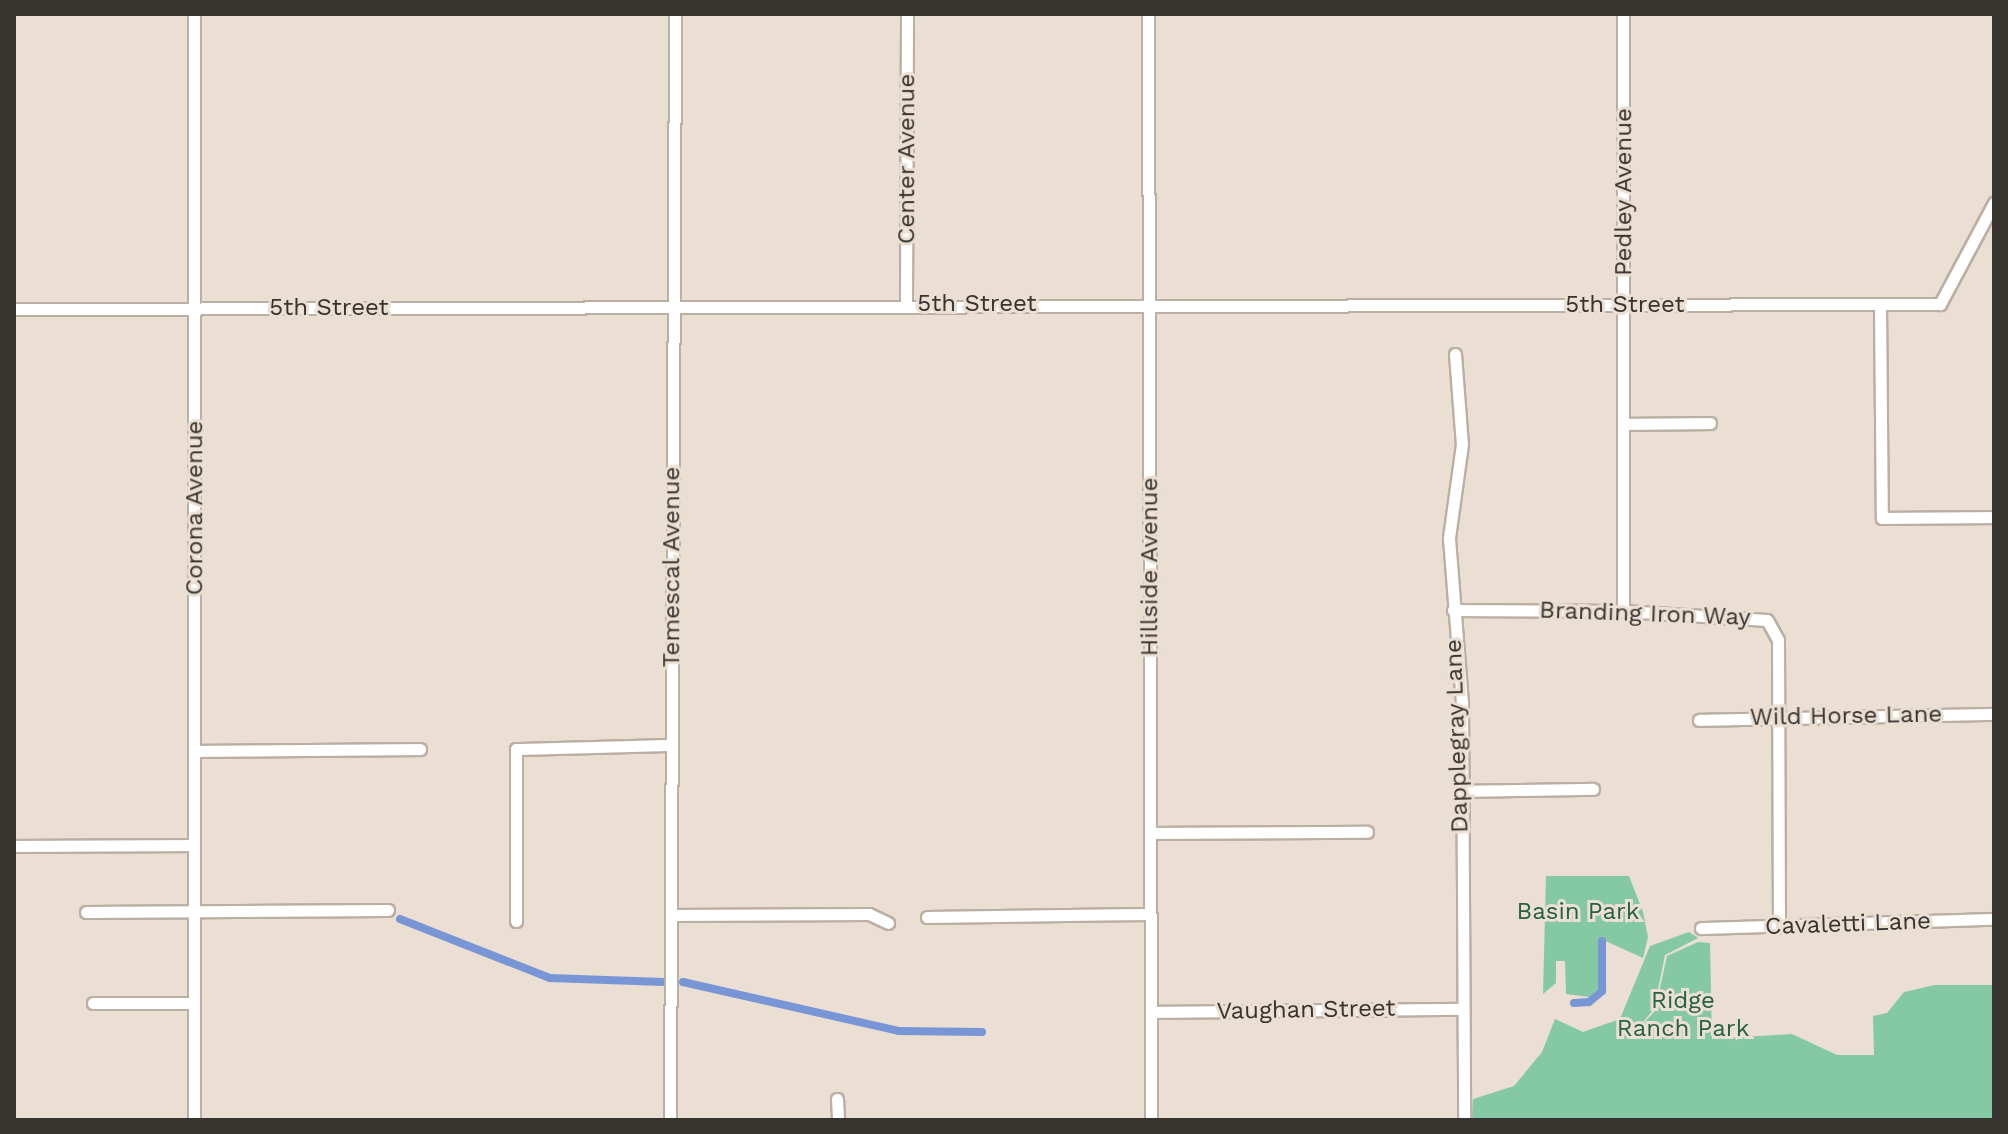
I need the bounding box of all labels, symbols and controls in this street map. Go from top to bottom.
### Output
street label: Center Avenue [893,73,921,245]
street label: Pedley Avenue [1610,107,1638,277]
street label: 5th Street [917,290,1037,318]
street label: 5th Street [1565,291,1685,319]
street label: 5th Street [269,294,389,322]
street label: Corona Avenue [181,420,209,596]
street label: Temescal Avenue [658,466,686,668]
street label: Hillside Avenue [1136,477,1164,657]
street label: Branding Iron Way [1539,596,1751,632]
street label: Dapplegray Lane [1439,638,1475,834]
street label: Wild Horse Lane [1750,700,1942,732]
park label: Basin Park [1517,898,1639,926]
street label: Cavaletti Lane [1765,907,1931,941]
park label: Ridge Ranch Park [1617,987,1749,1043]
street label: Vaughan Street [1216,994,1396,1026]

